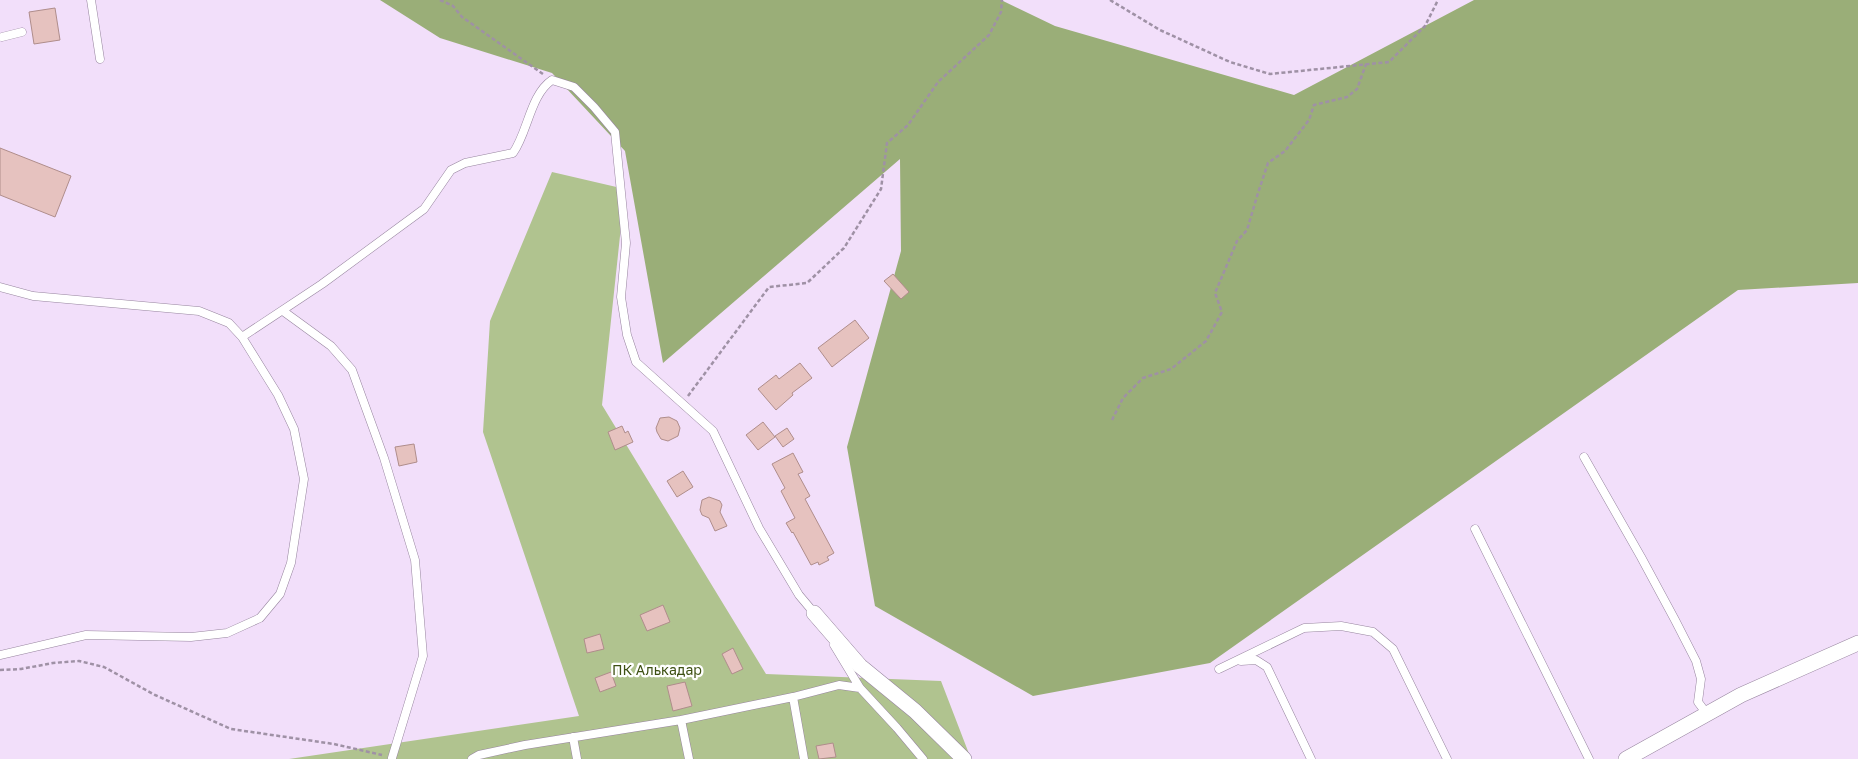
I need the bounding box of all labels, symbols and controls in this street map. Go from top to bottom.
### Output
park label: ПК Алькадар [612,661,702,678]

